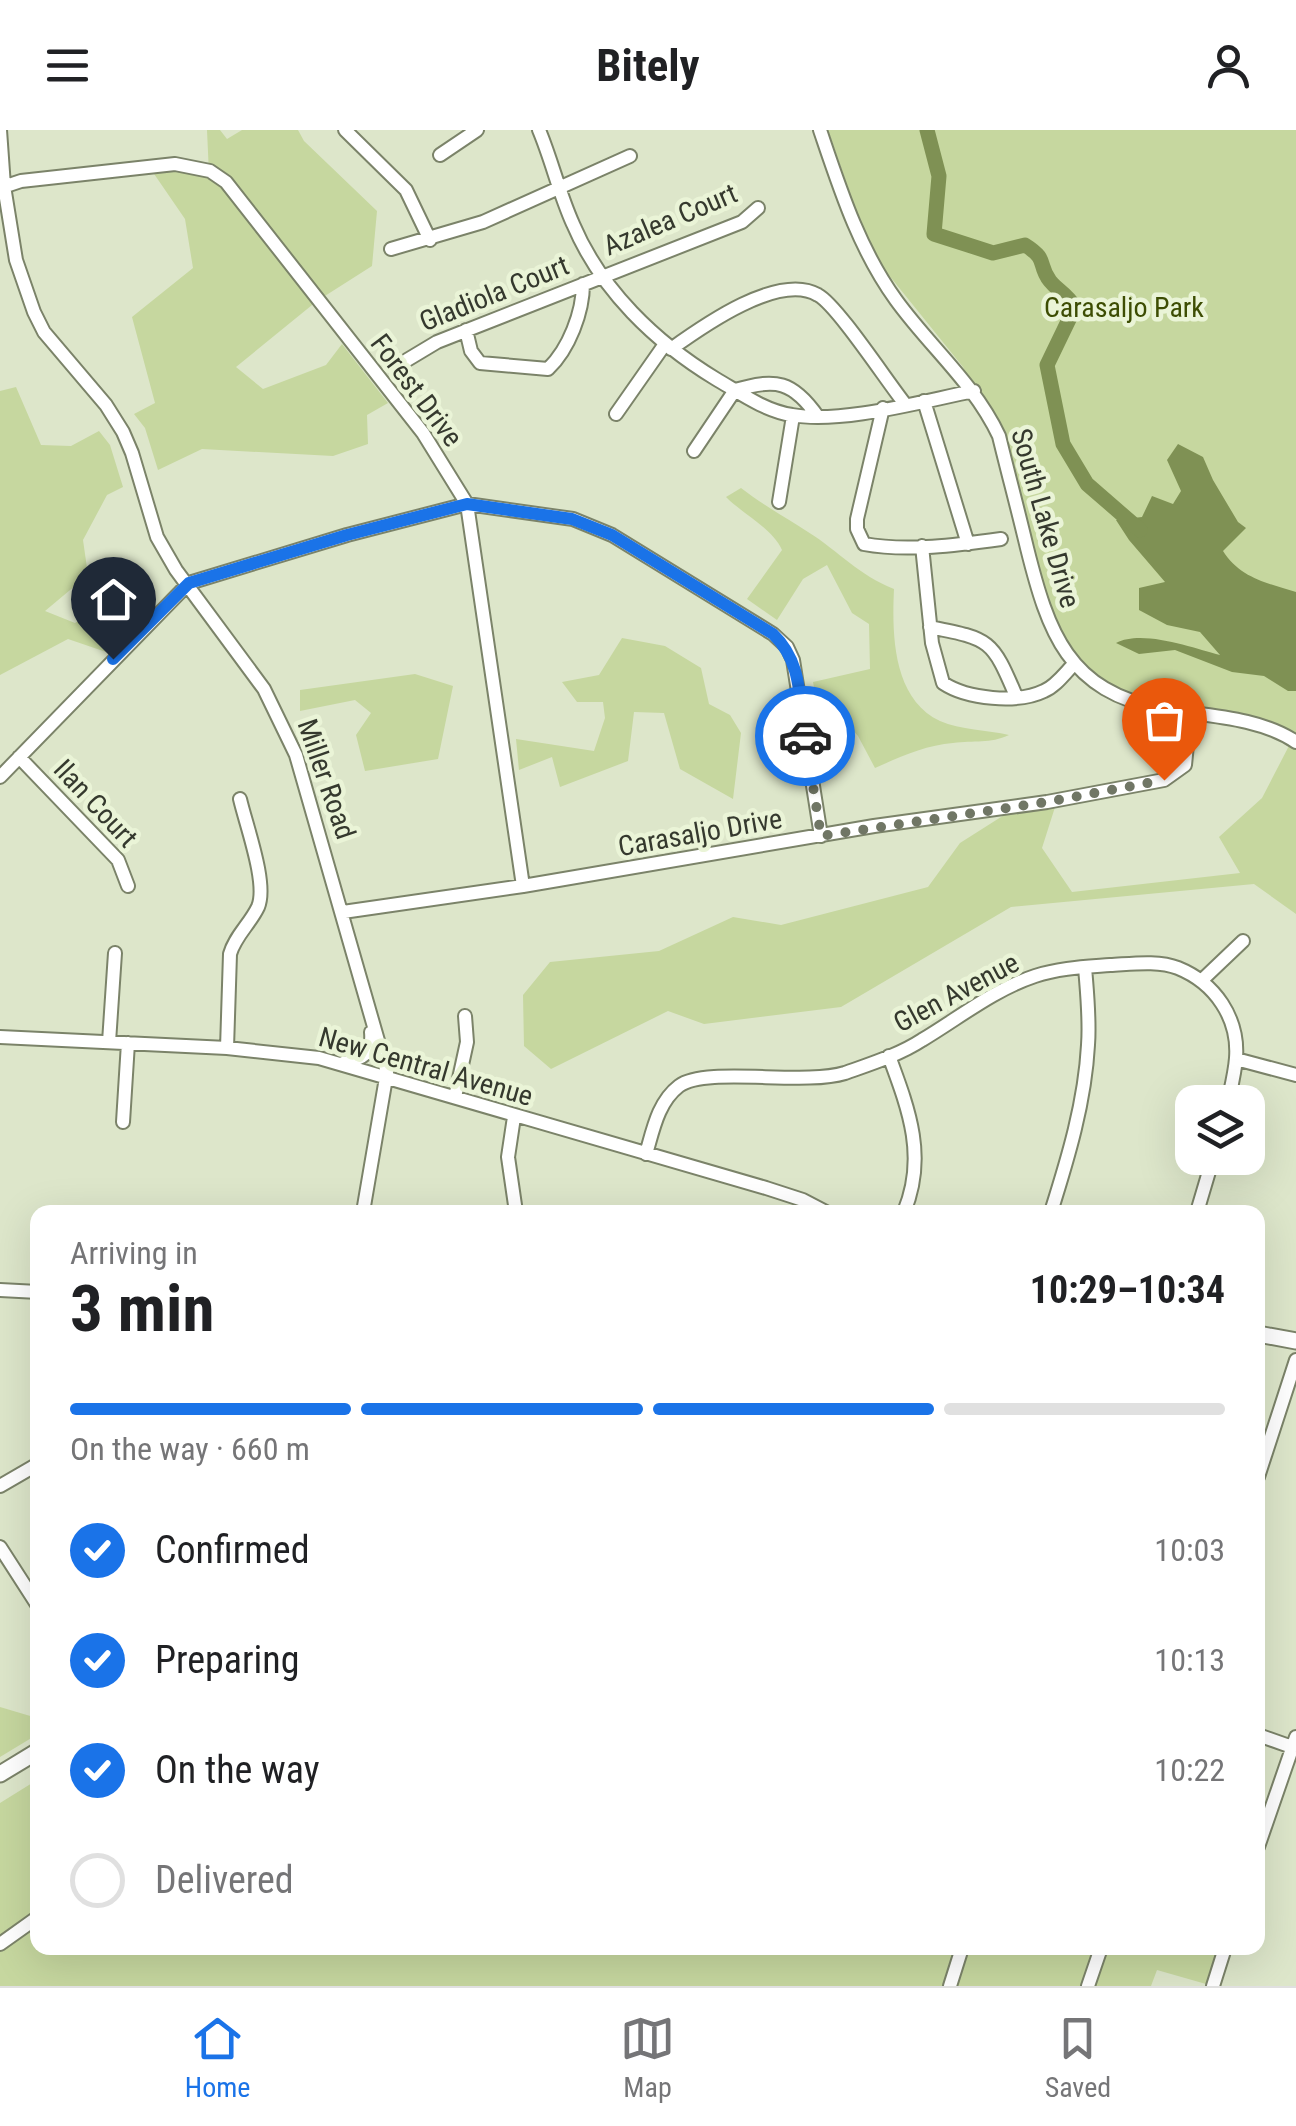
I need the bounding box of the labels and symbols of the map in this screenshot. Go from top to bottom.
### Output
street label: Azalea Court [598,176,742,262]
street label: Gladiola Court [415,249,574,338]
park label: Carasaljo Park [1044,291,1204,324]
street label: Forest Drive [364,328,469,453]
street label: South Lake Drive [1004,425,1087,612]
pin [71,557,156,660]
pin [1122,678,1207,781]
courier [755,686,855,786]
street label: Miller Road [291,715,362,844]
street label: Ilan Court [47,753,144,854]
street label: Carasaljo Drive [616,802,785,863]
street label: Glen Avenue [888,946,1024,1039]
street label: New Central Avenue [315,1020,537,1113]

